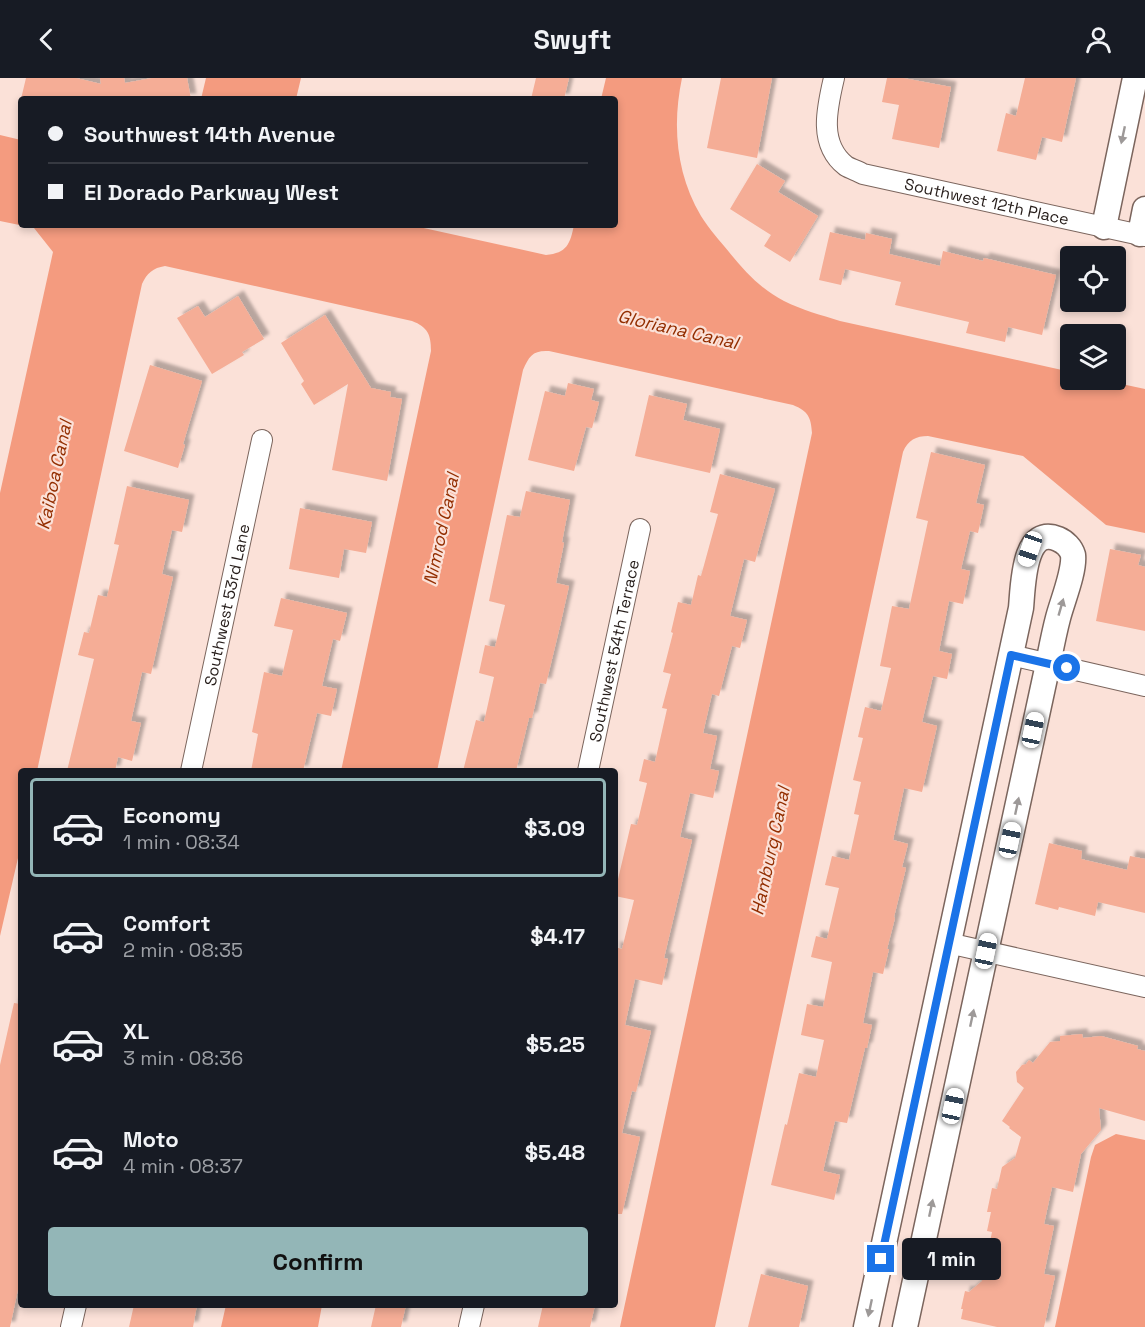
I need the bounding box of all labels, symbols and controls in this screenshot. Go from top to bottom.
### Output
text: Swyft [534,22,611,57]
icon: back [30,23,63,56]
icon: person [1082,23,1115,56]
text: Southwest 14th Avenue [84,120,335,148]
one-way arrow [1118,126,1127,145]
street label: Southwest 12th Place [903,173,1071,229]
text: El Dorado Parkway West [84,178,339,206]
map controls [1060,246,1126,390]
button: locate [1060,246,1126,312]
water label: Gloriana Canal [616,304,743,355]
button: layers [1060,324,1126,390]
water label: Kaiboa Canal [31,416,77,532]
water label: Nimrod Canal [418,469,465,587]
street label: Southwest 53rd Lane [199,522,254,688]
car [1016,529,1044,569]
street label: Southwest 54th Terrace [584,558,644,744]
one-way arrow [1057,598,1066,616]
route start [1053,654,1080,681]
car [1020,711,1046,749]
water label: Hamburg Canal [745,782,795,917]
one-way arrow [1013,797,1022,816]
icon: car [51,801,105,855]
text: Economy [123,801,221,829]
text: $3.09 [524,814,585,842]
car [997,821,1023,859]
text: 1 min · 08:34 [123,829,240,855]
icon: car [51,909,105,963]
text: Comfort [123,909,211,937]
text: $4.17 [530,922,585,950]
car [973,932,999,970]
text: 2 min · 08:35 [123,937,243,963]
one-way arrow [967,1008,977,1027]
icon: car [51,1017,105,1071]
text: XL [123,1017,149,1045]
text: $5.25 [526,1030,585,1058]
text: 3 min · 08:36 [123,1045,243,1071]
car [940,1087,966,1125]
icon: car [51,1125,105,1179]
text: Moto [123,1125,179,1153]
text: $5.48 [525,1138,585,1166]
text: 4 min · 08:37 [123,1153,243,1179]
one-way arrow [926,1199,936,1217]
button: Confirm [48,1227,588,1296]
callout: 1 min [902,1238,1001,1280]
route end [867,1245,894,1272]
text: 1 min [927,1246,976,1272]
one-way arrow [865,1299,874,1318]

